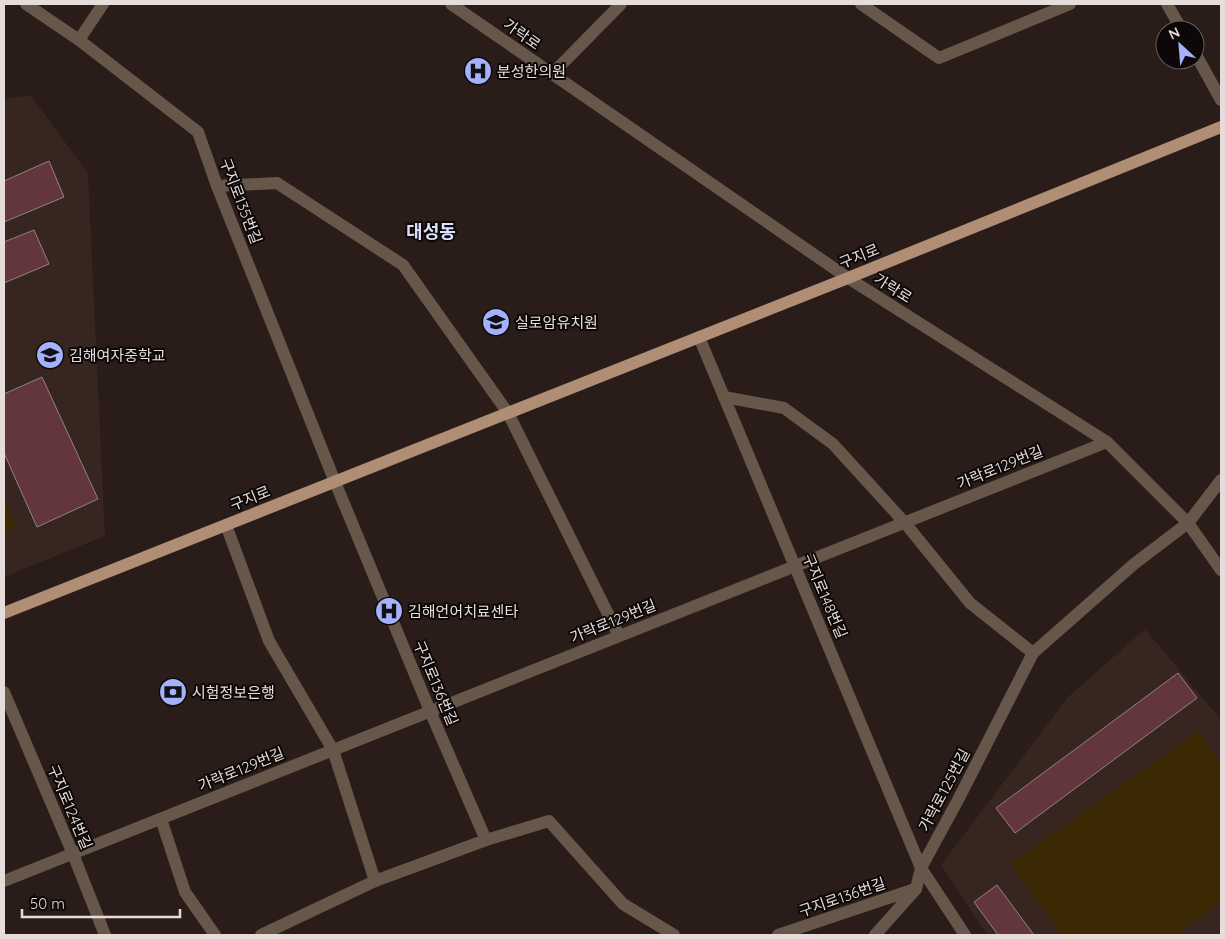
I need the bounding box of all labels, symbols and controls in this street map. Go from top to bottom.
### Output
street label: 가락로 [500,14,544,54]
north arrow [1155,20,1205,70]
text: N [1166,23,1183,44]
hospital icon: 분성한의원 [463,56,493,86]
place label: 분성한의원 [497,62,566,81]
street label: 구지로135번길 [216,155,266,247]
district label: 대성동 [406,220,456,243]
street label: 구지로 [836,239,882,273]
street label: 가락로 [870,269,916,307]
school or university icon: 실로암유치원 [481,307,511,337]
place label: 실로암유치원 [515,313,598,332]
school or university icon: 김해여자중학교 [35,340,65,370]
place label: 김해여자중학교 [69,346,166,365]
street label: 가락로129번길 [954,441,1046,493]
street label: 구지로 [227,481,273,515]
street label: 구지로148번길 [799,551,851,641]
street label: 가락로129번길 [567,595,659,647]
hospital icon: 김해언어치료센타 [374,596,404,626]
place label: 김해언어치료센타 [408,602,519,621]
street label: 구지로136번길 [410,638,462,728]
bank icon: 시험정보은행 [158,677,188,707]
place label: 시험정보은행 [192,683,275,702]
street label: 가락로129번길 [195,743,287,795]
street label: 가락로125번길 [914,745,974,835]
street label: 구지로124번길 [44,762,96,852]
street label: 구지로136번길 [796,873,888,921]
scale bar [22,886,180,918]
text: 50 m [30,894,65,913]

